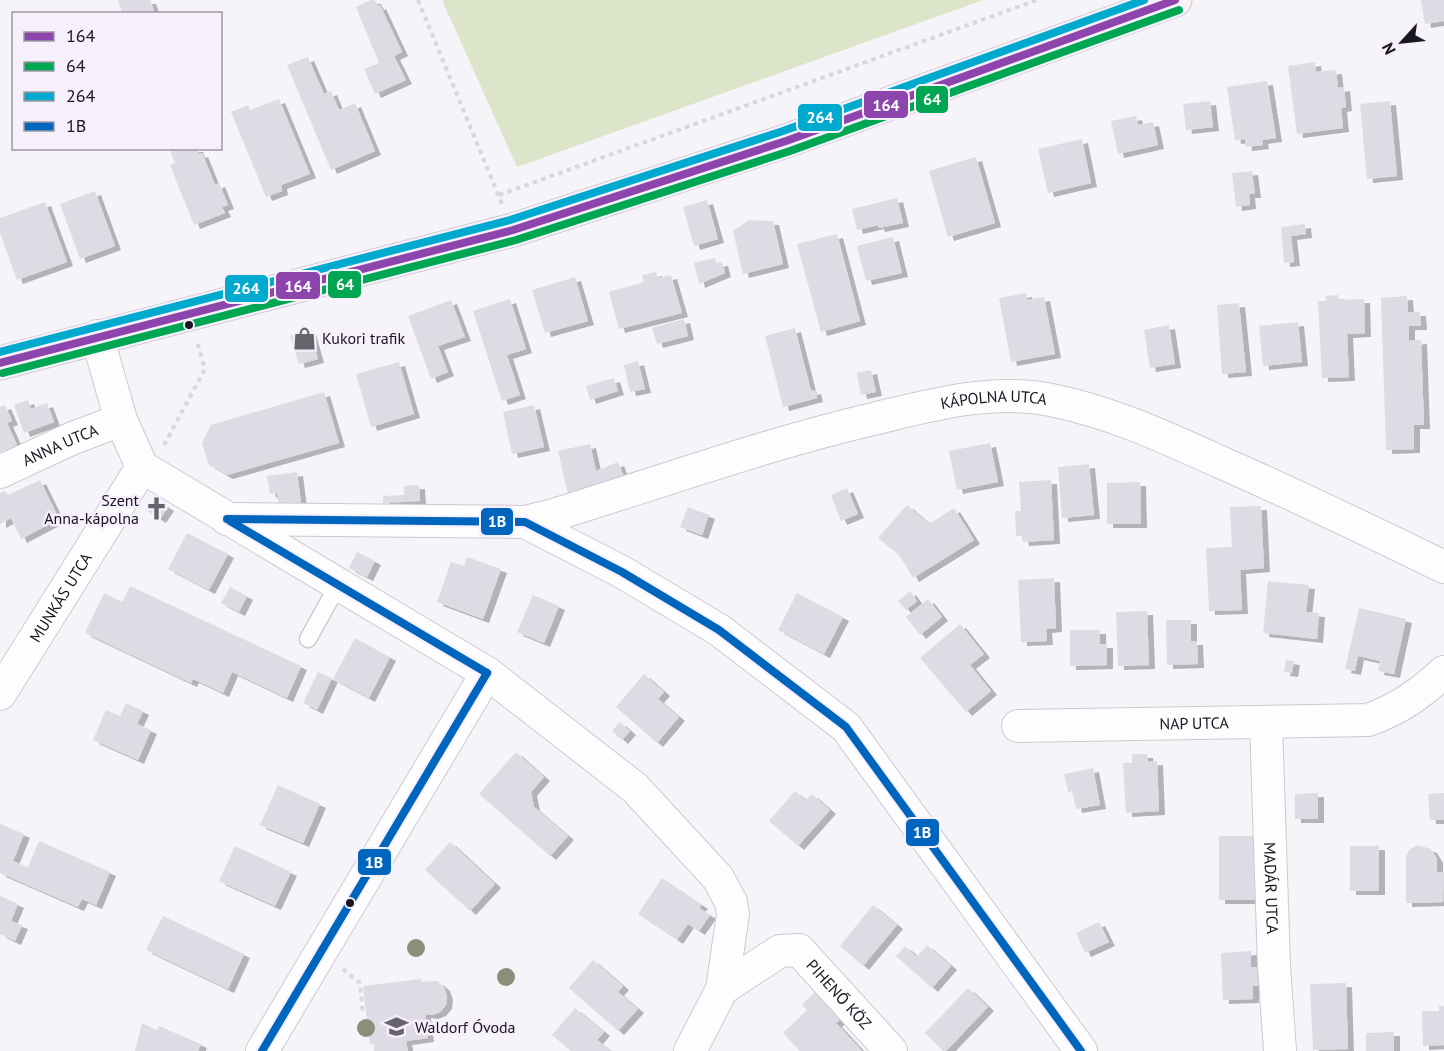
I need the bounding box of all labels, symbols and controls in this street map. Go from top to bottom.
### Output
legend [12,12,222,150]
north arrow [1372,12,1432,72]
text: 164 [66,24,96,47]
text: N [1377,40,1400,58]
text: 64 [66,54,86,77]
text: 264 [66,84,96,107]
line badge: 64 [915,85,949,114]
text: 64 [923,89,941,109]
line badge: 164 [863,90,909,119]
text: 164 [872,95,900,115]
line badge: 264 [797,103,843,132]
text: 264 [806,107,834,127]
text: 1B [66,114,86,137]
line badge: 64 [327,270,362,299]
line badge: 164 [275,271,321,300]
line badge: 264 [224,274,269,303]
text: 64 [336,274,354,294]
text: 164 [284,276,312,296]
text: 264 [232,278,260,298]
unlabelled marker [183,319,195,331]
shop icon: Kukori trafik [291,325,317,351]
place label: Kukori trafik [322,328,405,348]
street label: KÁPOLNA UTCA [939,386,1049,413]
street label: ANNA UTCA [19,419,101,470]
place label: Szent Anna-kápolna [44,490,140,528]
church icon: Szent Anna-kápolna [144,496,170,522]
line badge: 1B [480,507,514,536]
text: 1B [488,511,506,531]
street label: MUNKÁS UTCA [25,548,96,646]
street label: NAP UTCA [1159,712,1229,734]
line badge: 1B [905,818,940,847]
text: 1B [913,822,931,842]
street label: MADÁR UTCA [1260,842,1283,935]
line badge: 1B [357,848,392,876]
text: 1B [365,852,383,872]
unlabelled marker [344,897,356,909]
street label: PIHENŐ KÖZ [802,955,876,1033]
school or university icon: Waldorf Óvoda [384,1014,410,1040]
place label: Waldorf Óvoda [415,1017,516,1037]

